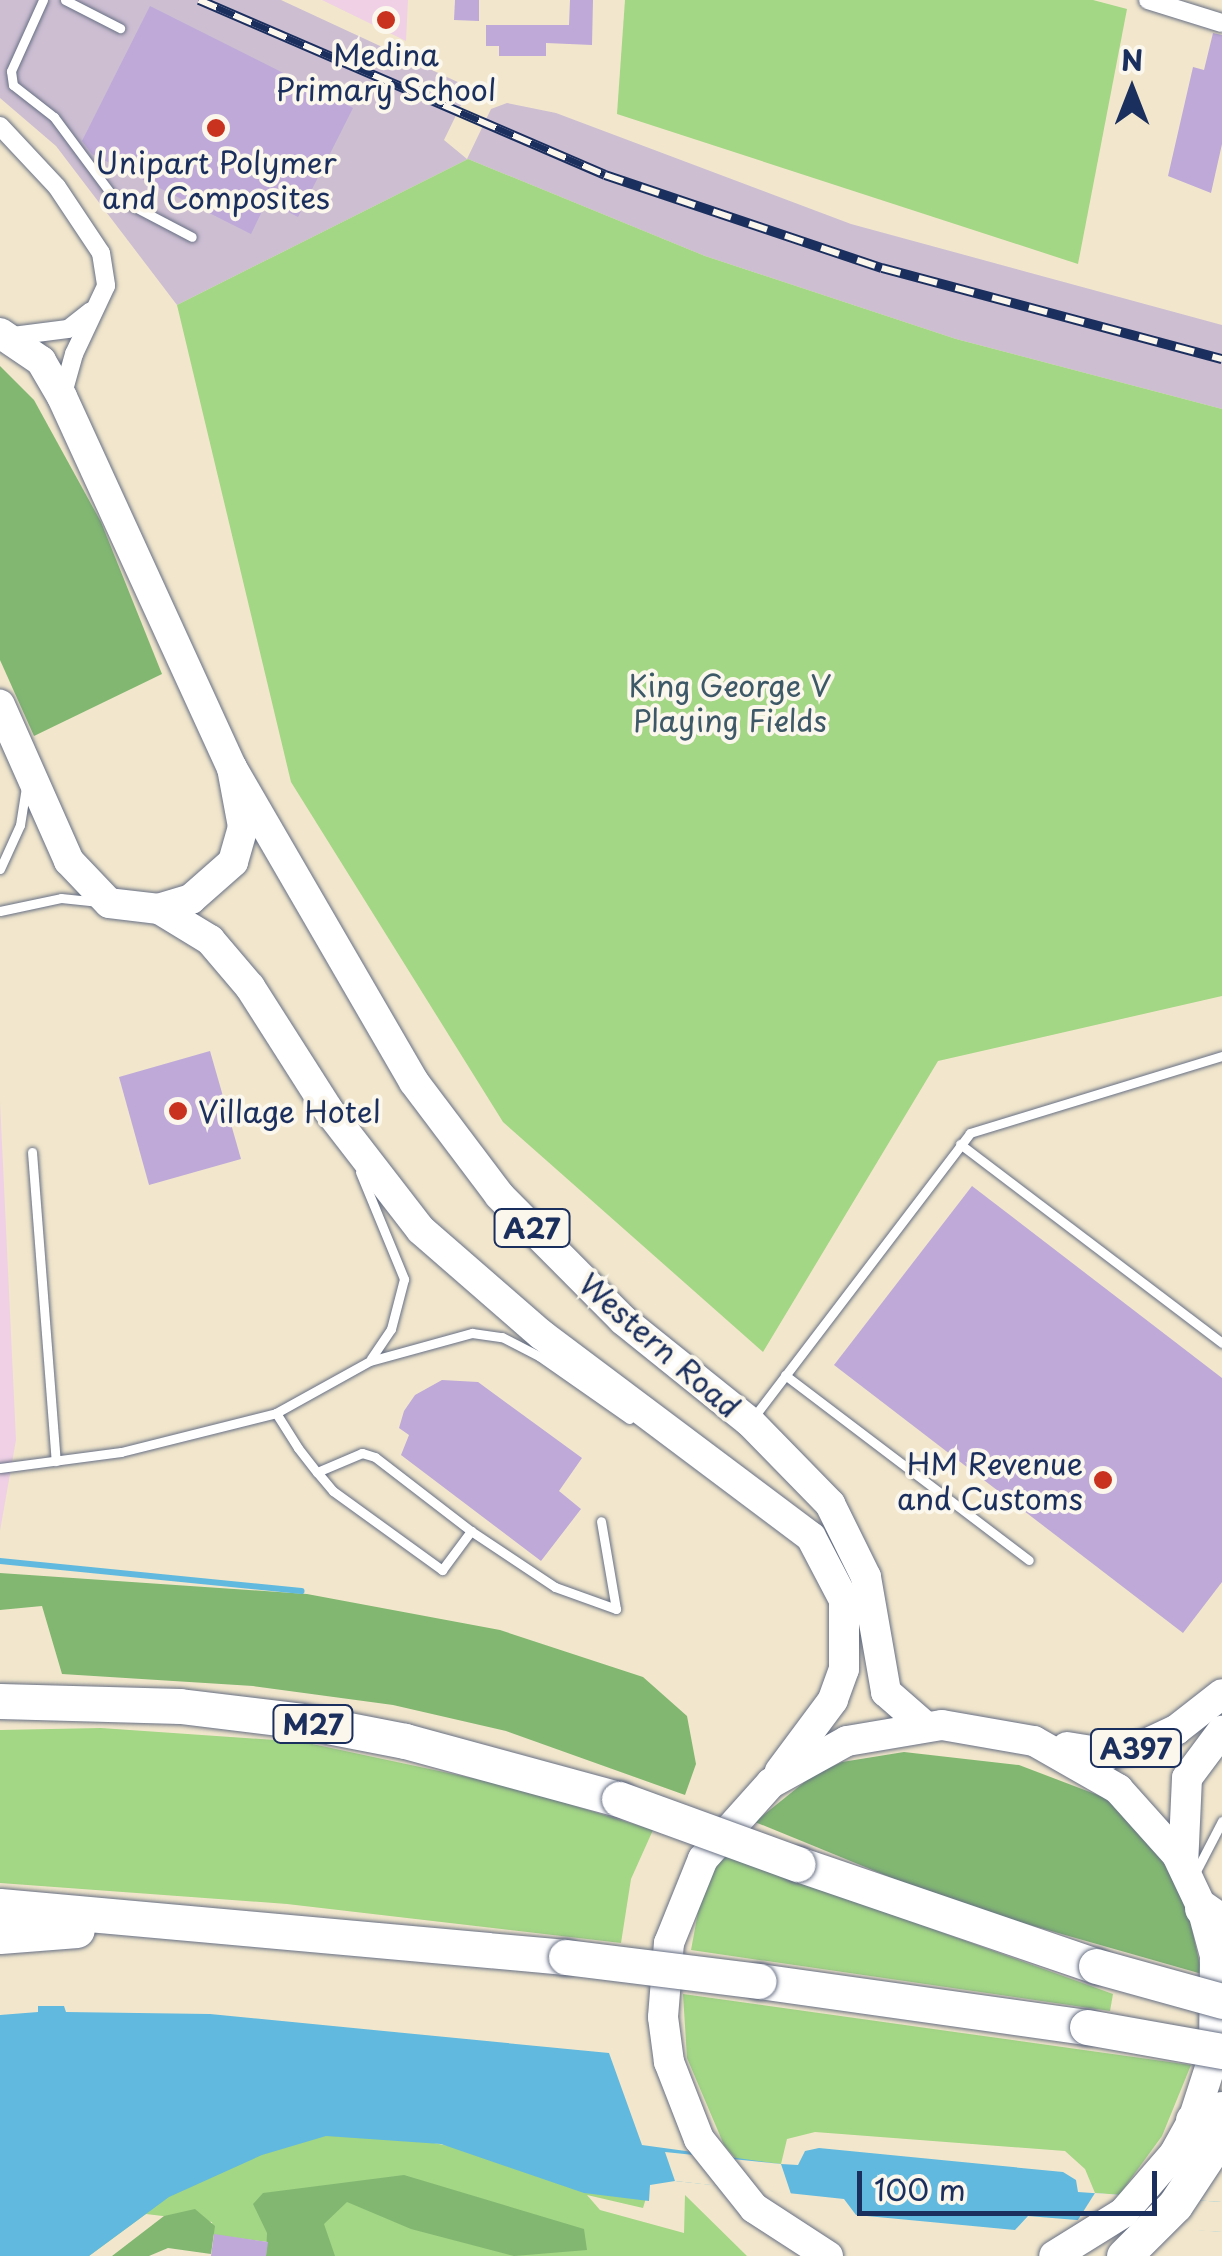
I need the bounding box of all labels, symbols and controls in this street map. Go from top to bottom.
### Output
marker: Medina Primary School [375,9,397,31]
place label: Medina Primary School [275,36,497,106]
text: N [1121,38,1143,81]
north arrow [1082,40,1182,140]
marker: Unipart Polymer and Composites [205,117,227,139]
place label: Unipart Polymer and Composites [96,144,336,214]
park label: King George V Playing Fields [627,667,833,738]
place label: Village Hotel [198,1093,380,1129]
marker: Village Hotel [167,1100,189,1122]
road number: A27 [492,1205,572,1251]
street label: Western Road [572,1265,748,1425]
place label: HM Revenue and Customs [896,1445,1083,1516]
marker: HM Revenue and Customs [1092,1469,1114,1491]
road number: M27 [270,1701,356,1747]
road number: A397 [1088,1725,1184,1771]
scale bar [862,2151,1162,2213]
text: 100 m [874,2166,966,2211]

